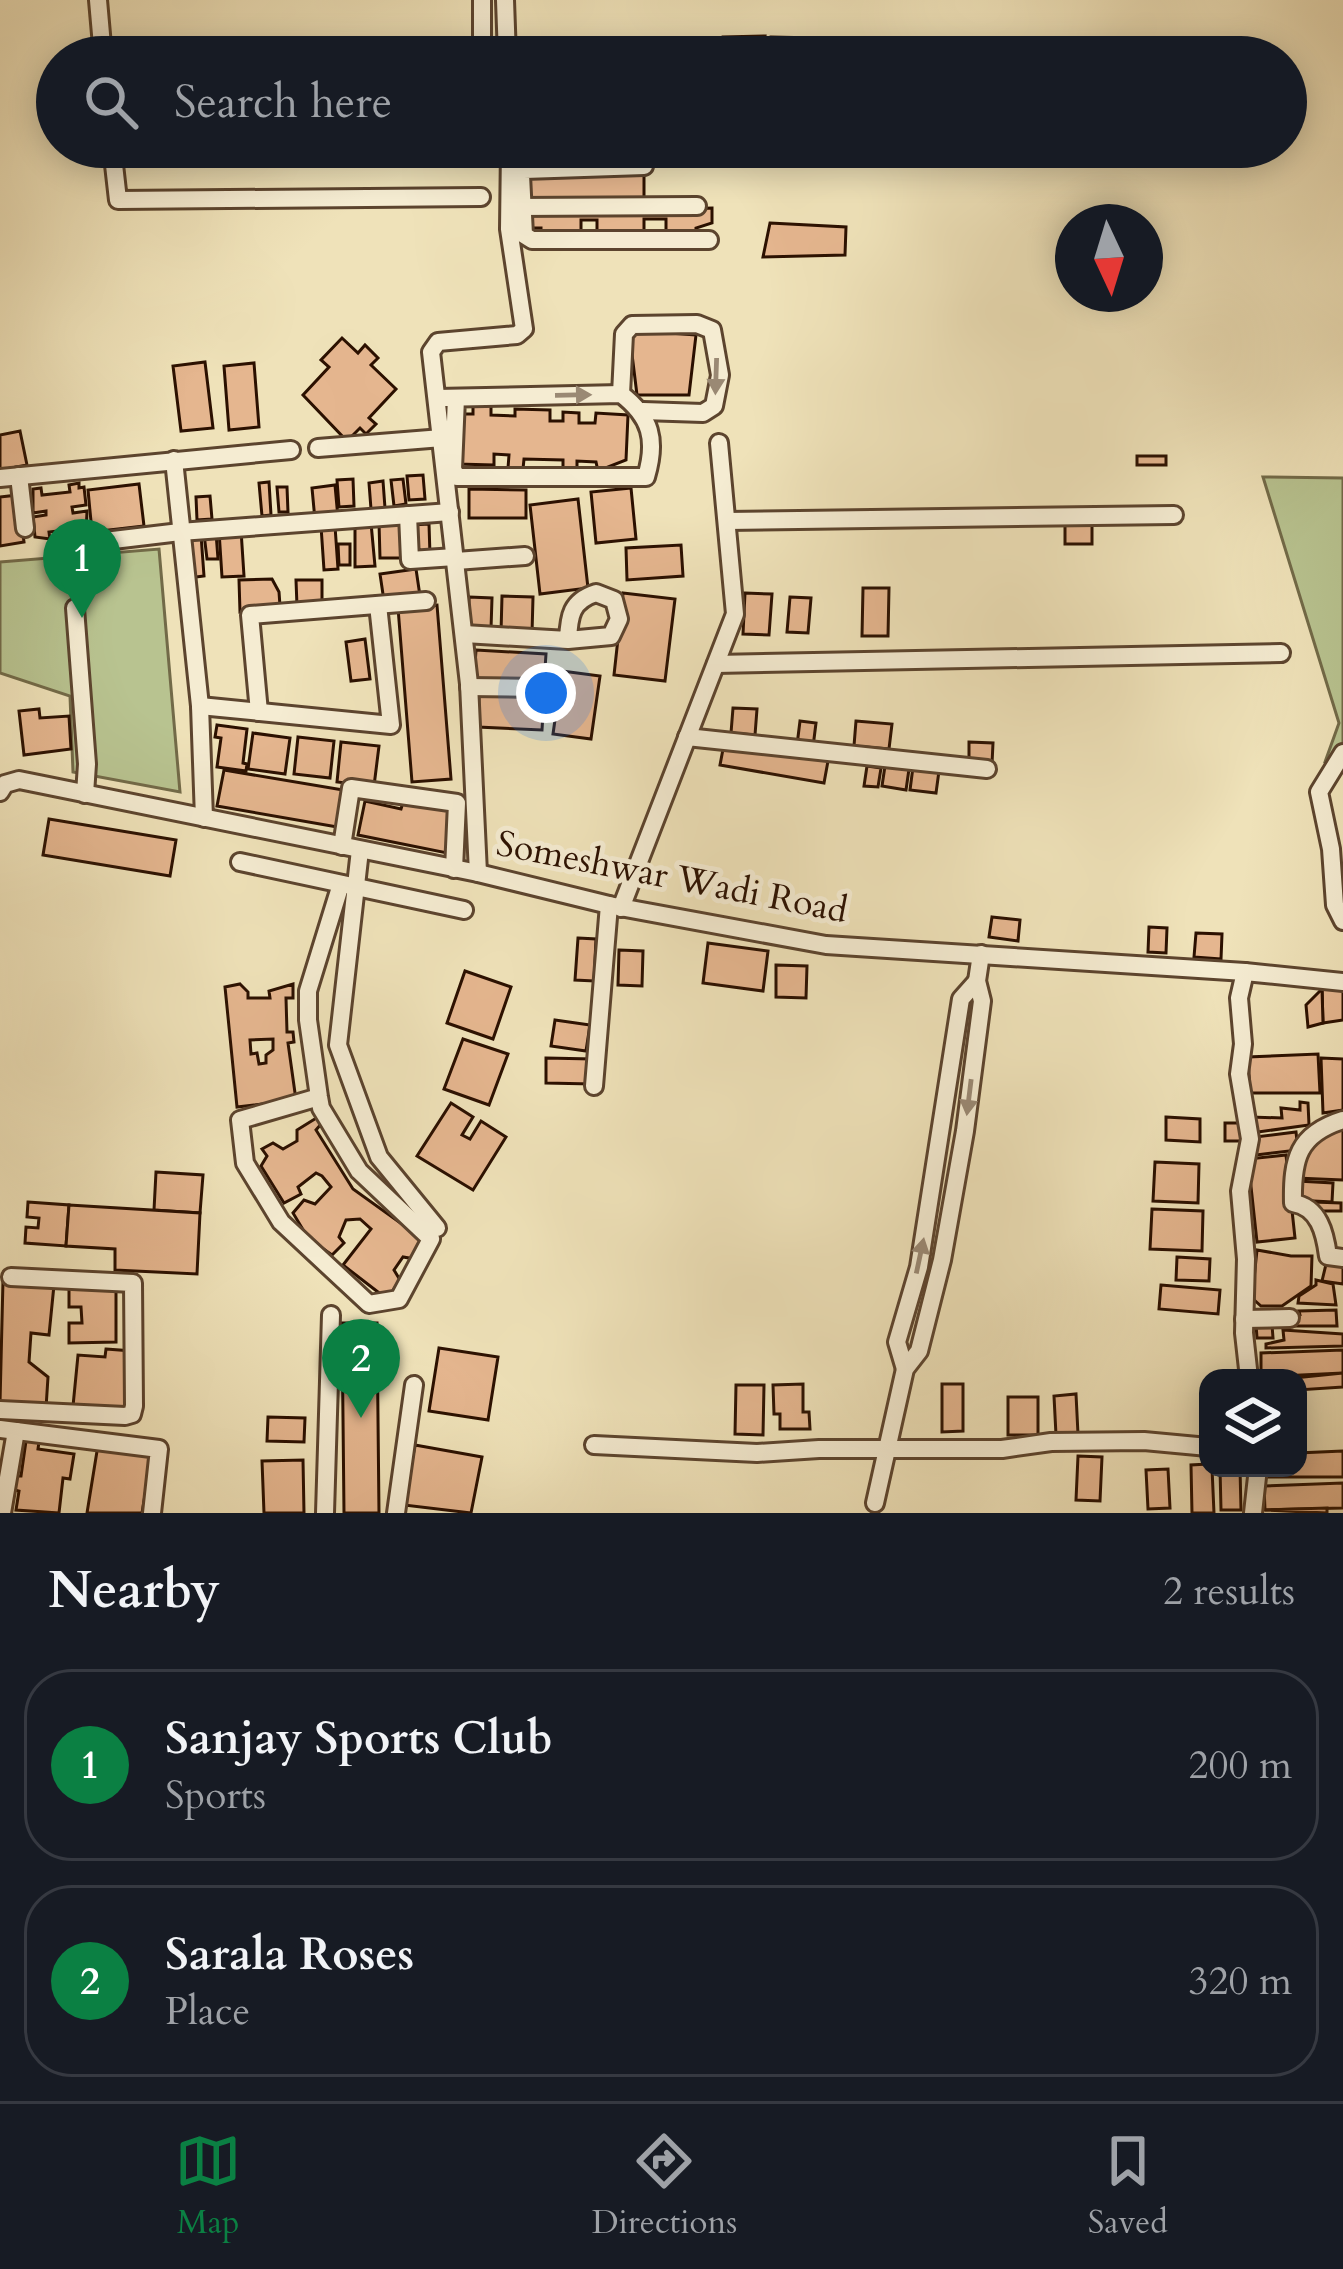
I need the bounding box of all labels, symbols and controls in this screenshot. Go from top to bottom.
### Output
search box [36,36,1307,168]
icon: search [78,69,144,135]
text: Search here [174,72,392,133]
north arrow [1055,204,1163,312]
one-way arrow [707,357,726,395]
one-way arrow [555,386,593,405]
pin: 1 [43,519,121,618]
your location [516,663,576,723]
street label: Someshwar Wadi Road [492,819,852,935]
one-way arrow [960,1079,979,1116]
one-way arrow [911,1237,930,1275]
pin: 2 [322,1319,400,1418]
map controls [1199,1369,1307,1477]
button: layers [1199,1369,1307,1477]
text: Nearby [48,1556,220,1626]
text: 2 results [1163,1565,1295,1618]
text: Sanjay Sports Club [165,1708,553,1769]
text: 1 [80,1739,100,1792]
text: 200 m [1189,1739,1292,1792]
text: Sports [165,1769,266,1822]
text: Sarala Roses [165,1924,414,1985]
text: 2 [80,1955,100,2008]
text: 320 m [1189,1955,1292,2008]
text: Place [165,1985,250,2038]
tab: Map [175,2128,241,2245]
tab: Directions [592,2128,737,2245]
tab: Saved [1088,2128,1168,2245]

